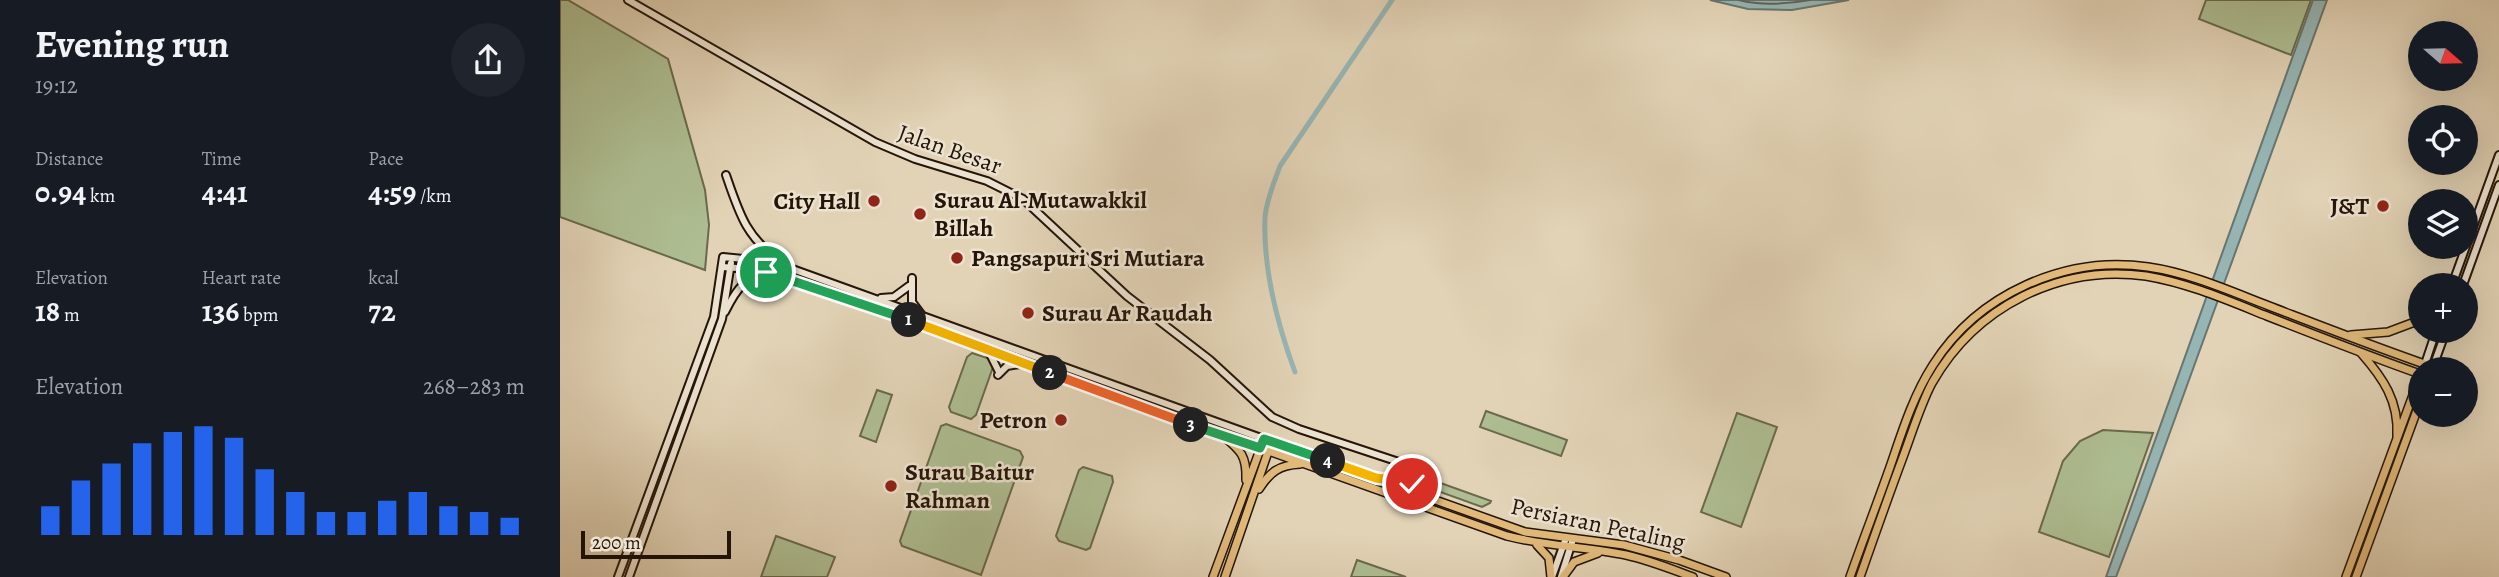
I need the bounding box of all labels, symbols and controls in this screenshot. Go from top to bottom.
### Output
text: Evening run [35,18,229,70]
north arrow [2408,21,2478,91]
map controls [2408,21,2478,427]
button: share [451,23,525,97]
text: 19:12 [35,70,78,101]
button: locate [2408,105,2478,175]
street label: Jalan Besar [894,116,1006,182]
text: Distance [35,146,103,172]
text: Time [202,146,241,172]
text: Pace [368,146,404,172]
text: 0.94 [35,172,86,212]
text: 4:41 [202,172,248,212]
text: 4:59 [368,172,416,212]
text: km [86,183,115,209]
text: /km [416,183,452,209]
place label: Surau Al-Mutawakkil Billah [934,184,1147,244]
place label: City Hall [774,185,861,217]
button: layers [2408,189,2478,259]
place label: J&T [2330,190,2369,222]
marker: City Hall [866,193,882,209]
marker: J&T [2375,198,2391,214]
marker: Surau Al-Mutawakkil Billah [912,206,928,222]
pin [736,242,796,302]
place label: Pangsapuri Sri Mutiara [971,242,1205,274]
marker: Pangsapuri Sri Mutiara [949,250,965,266]
icon: arrive [747,253,785,291]
text: Elevation [35,265,108,291]
text: Heart rate [202,265,281,291]
text: kcal [368,265,399,291]
button: + [2408,273,2478,343]
text: 18 [35,291,60,331]
text: 136 [202,291,239,331]
text: 72 [368,291,396,331]
place label: Surau Ar Raudah [1042,297,1212,329]
text: m [60,302,80,328]
text: bpm [239,302,279,328]
pin: 1 [892,302,926,338]
marker: Surau Ar Raudah [1020,305,1036,321]
text: 1 [905,306,912,332]
pin: 2 [1032,356,1068,390]
button: − [2408,357,2478,427]
text: 2 [1045,359,1054,385]
text: Elevation [35,371,123,402]
text: 268–283 m [423,371,525,402]
place label: Petron [979,404,1048,436]
pin: 3 [1174,408,1208,442]
text: 3 [1186,411,1195,437]
marker: Petron [1053,412,1069,428]
pin: 4 [1310,444,1346,478]
text: 4 [1323,447,1332,473]
pin [1382,454,1442,514]
place label: Surau Baitur Rahman [905,456,1034,516]
icon: check [1393,465,1431,503]
marker: Surau Baitur Rahman [883,478,899,494]
street label: Persiaran Petaling [1508,490,1688,558]
scale bar [581,528,732,560]
text: 200 m [592,530,641,556]

